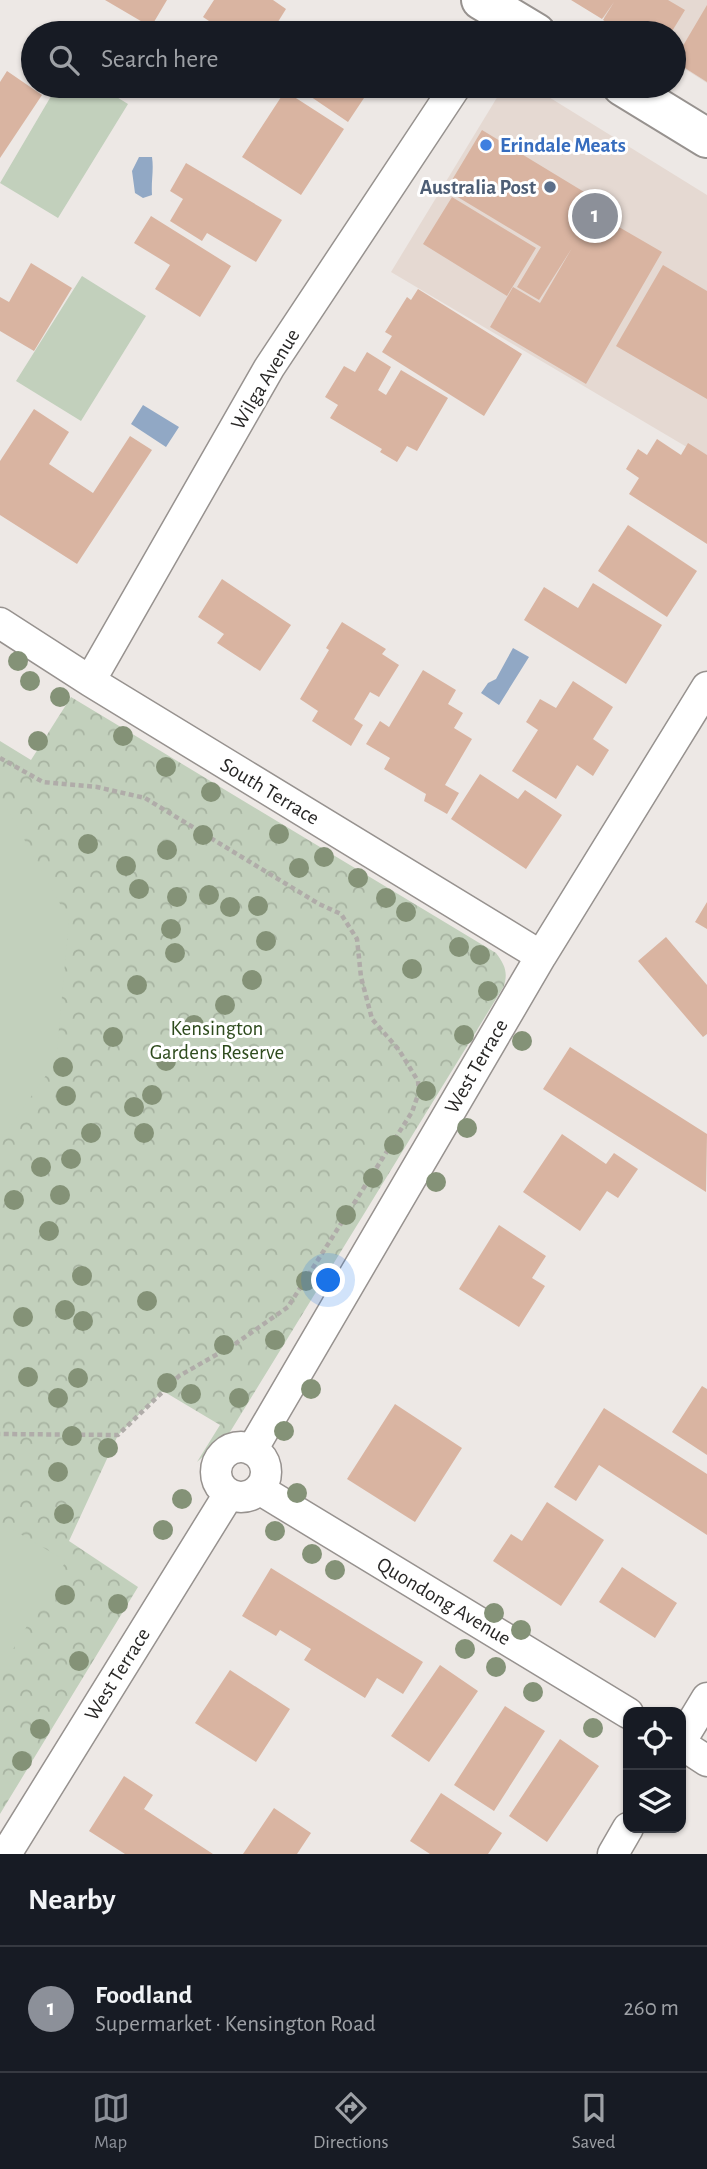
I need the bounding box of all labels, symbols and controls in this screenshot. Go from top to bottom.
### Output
search box [21,21,686,98]
icon: search [45,41,83,79]
text: Search here [101,46,219,72]
place label: Erindale Meats [500,135,626,156]
marker: Erindale Meats [478,137,494,153]
place label: Australia Post [420,177,536,198]
marker: Australia Post [542,179,558,195]
pin: 1 [572,190,618,242]
street label: Wilga Avenue [227,325,304,433]
street label: South Terrace [217,754,323,829]
street label: West Terrace [441,1016,512,1117]
park label: Kensington Gardens Reserve [150,1018,284,1063]
your location [311,1263,345,1297]
street label: Quondong Avenue [373,1553,514,1650]
street label: West Terrace [81,1624,154,1724]
map controls [623,1707,686,1833]
button: locate [623,1707,686,1770]
button: layers [623,1770,686,1833]
text: Nearby [28,1885,116,1915]
text: Foodland [95,1982,192,2008]
text: 1 [47,1997,55,2020]
text: 260 m [623,1997,679,2020]
text: Supermarket · Kensington Road [95,2013,376,2036]
tab: Map [92,2089,130,2154]
tab: Directions [313,2089,389,2154]
tab: Saved [572,2089,615,2154]

